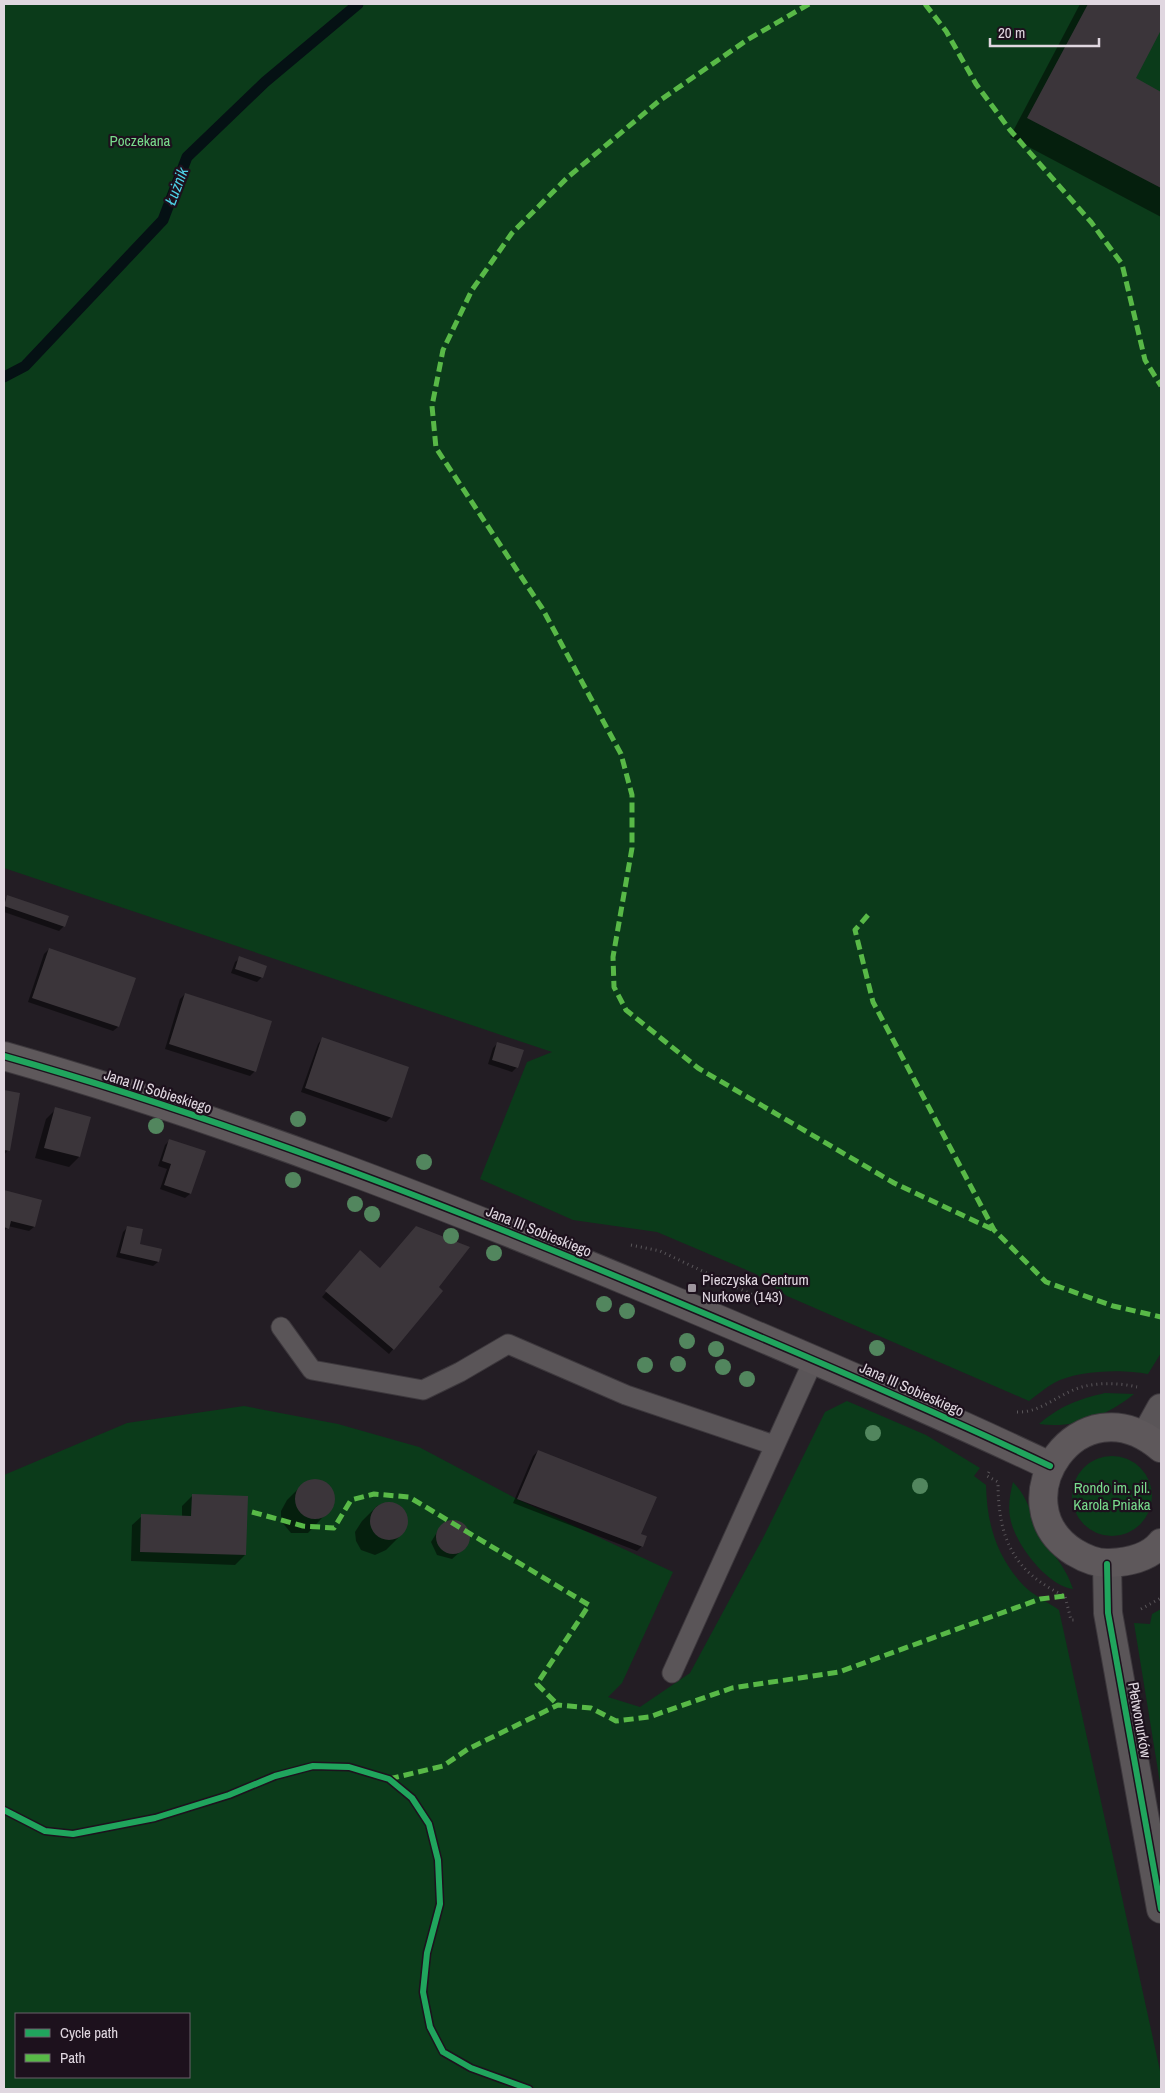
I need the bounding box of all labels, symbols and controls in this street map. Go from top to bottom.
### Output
scale bar [990,15,1099,47]
text: 20 m [998,22,1025,43]
park label: Poczekana [110,130,171,151]
water label: Łużnik [158,164,193,209]
street label: Jana III Sobieskiego [101,1064,215,1118]
street label: Jana III Sobieskiego [483,1200,595,1262]
place label: Pieczyska Centrum Nurkowe (143) [702,1269,809,1307]
marker: Pieczyska Centrum Nurkowe (143) [686,1282,698,1294]
street label: Jana III Sobieskiego [856,1357,968,1421]
park label: Rondo im. pil. Karola Pniaka [1073,1477,1151,1515]
street label: Płetwonurków [1123,1680,1157,1760]
legend [15,2013,190,2078]
text: Cycle path [60,2022,118,2043]
text: Path [60,2047,85,2068]

